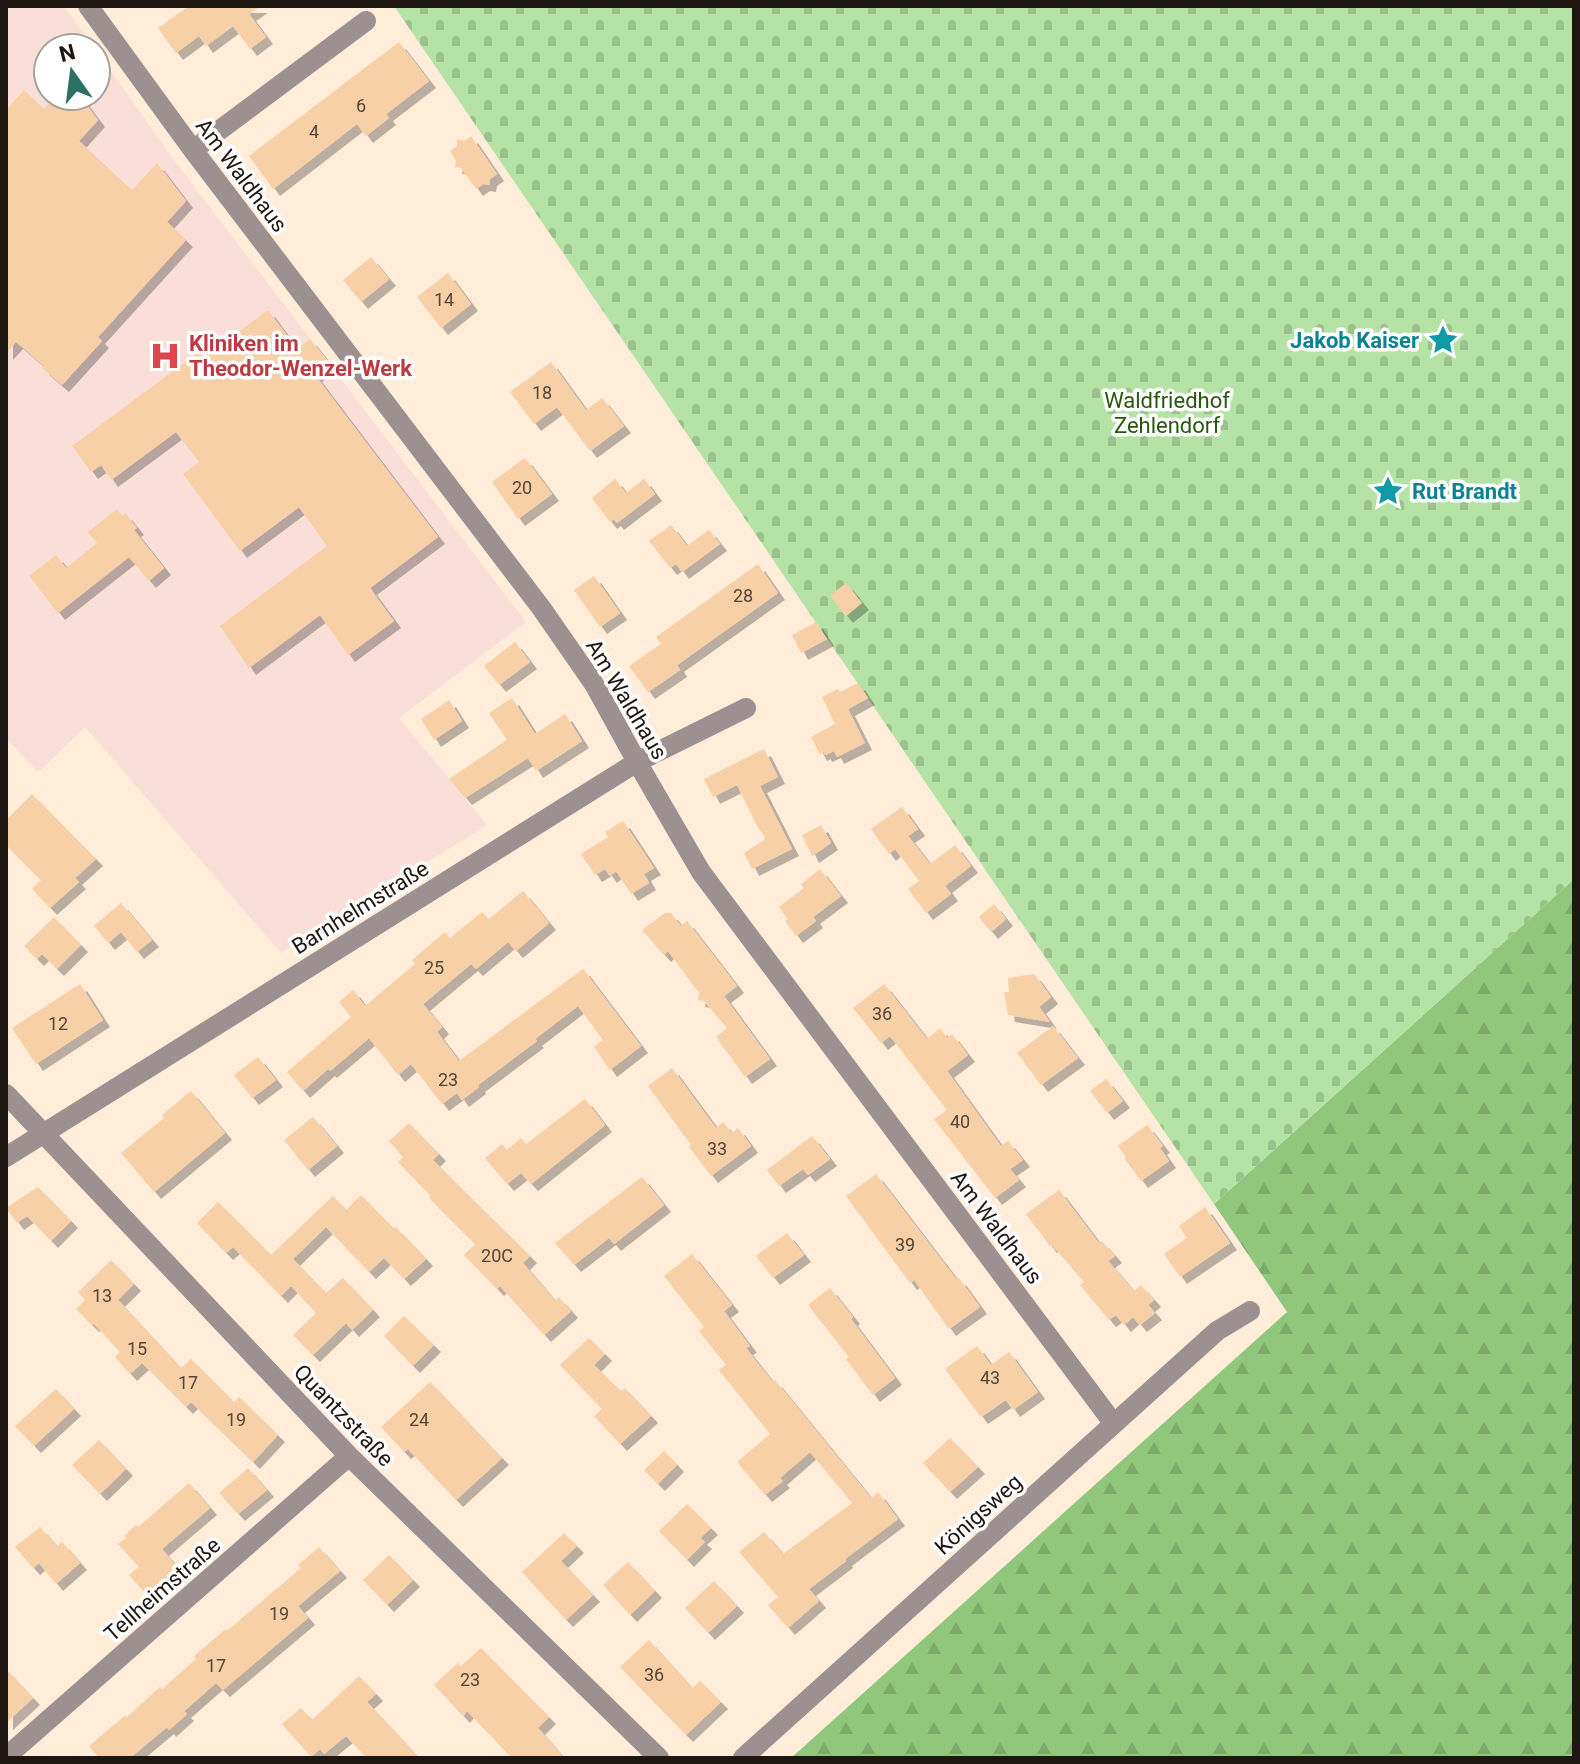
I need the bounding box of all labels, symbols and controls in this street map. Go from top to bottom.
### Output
north arrow [32,32,112,112]
text: N [57,39,78,67]
house number: 6 [356,95,366,116]
street label: Am Waldhaus [191,114,292,237]
house number: 4 [309,121,319,142]
house number: 14 [434,289,454,310]
place icon: Jakob Kaiser [1426,323,1460,357]
place label: Jakob Kaiser [1290,328,1419,353]
place label: Kliniken im Theodor-Wenzel-Werk [189,331,412,381]
hospital icon: Kliniken im Theodor-Wenzel-Werk [148,339,182,373]
house number: 18 [532,382,552,403]
park label: Waldfriedhof Zehlendorf [1104,388,1230,438]
place icon: Rut Brandt [1371,474,1405,508]
house number: 20 [512,477,532,498]
place label: Rut Brandt [1412,479,1518,504]
house number: 28 [733,585,753,606]
street label: Am Waldhaus [581,635,672,764]
street label: Barnhelmstraße [287,855,433,959]
house number: 25 [424,957,444,978]
house number: 36 [872,1003,892,1024]
house number: 12 [48,1013,68,1034]
house number: 23 [438,1069,458,1090]
house number: 40 [950,1111,970,1132]
house number: 33 [707,1138,727,1159]
street label: Am Waldhaus [946,1166,1047,1289]
house number: 39 [895,1234,915,1255]
house number: 20C [481,1245,513,1266]
house number: 13 [92,1285,112,1306]
house number: 15 [127,1338,147,1359]
street label: Quantzstraße [289,1359,398,1471]
house number: 43 [980,1367,1000,1388]
house number: 17 [178,1372,198,1393]
house number: 19 [226,1409,246,1430]
house number: 24 [409,1409,429,1430]
street label: Königsweg [930,1469,1027,1560]
street label: Tellheimstraße [99,1532,225,1646]
house number: 19 [269,1603,289,1624]
house number: 17 [206,1655,226,1676]
house number: 36 [644,1664,664,1685]
house number: 23 [460,1669,480,1690]

